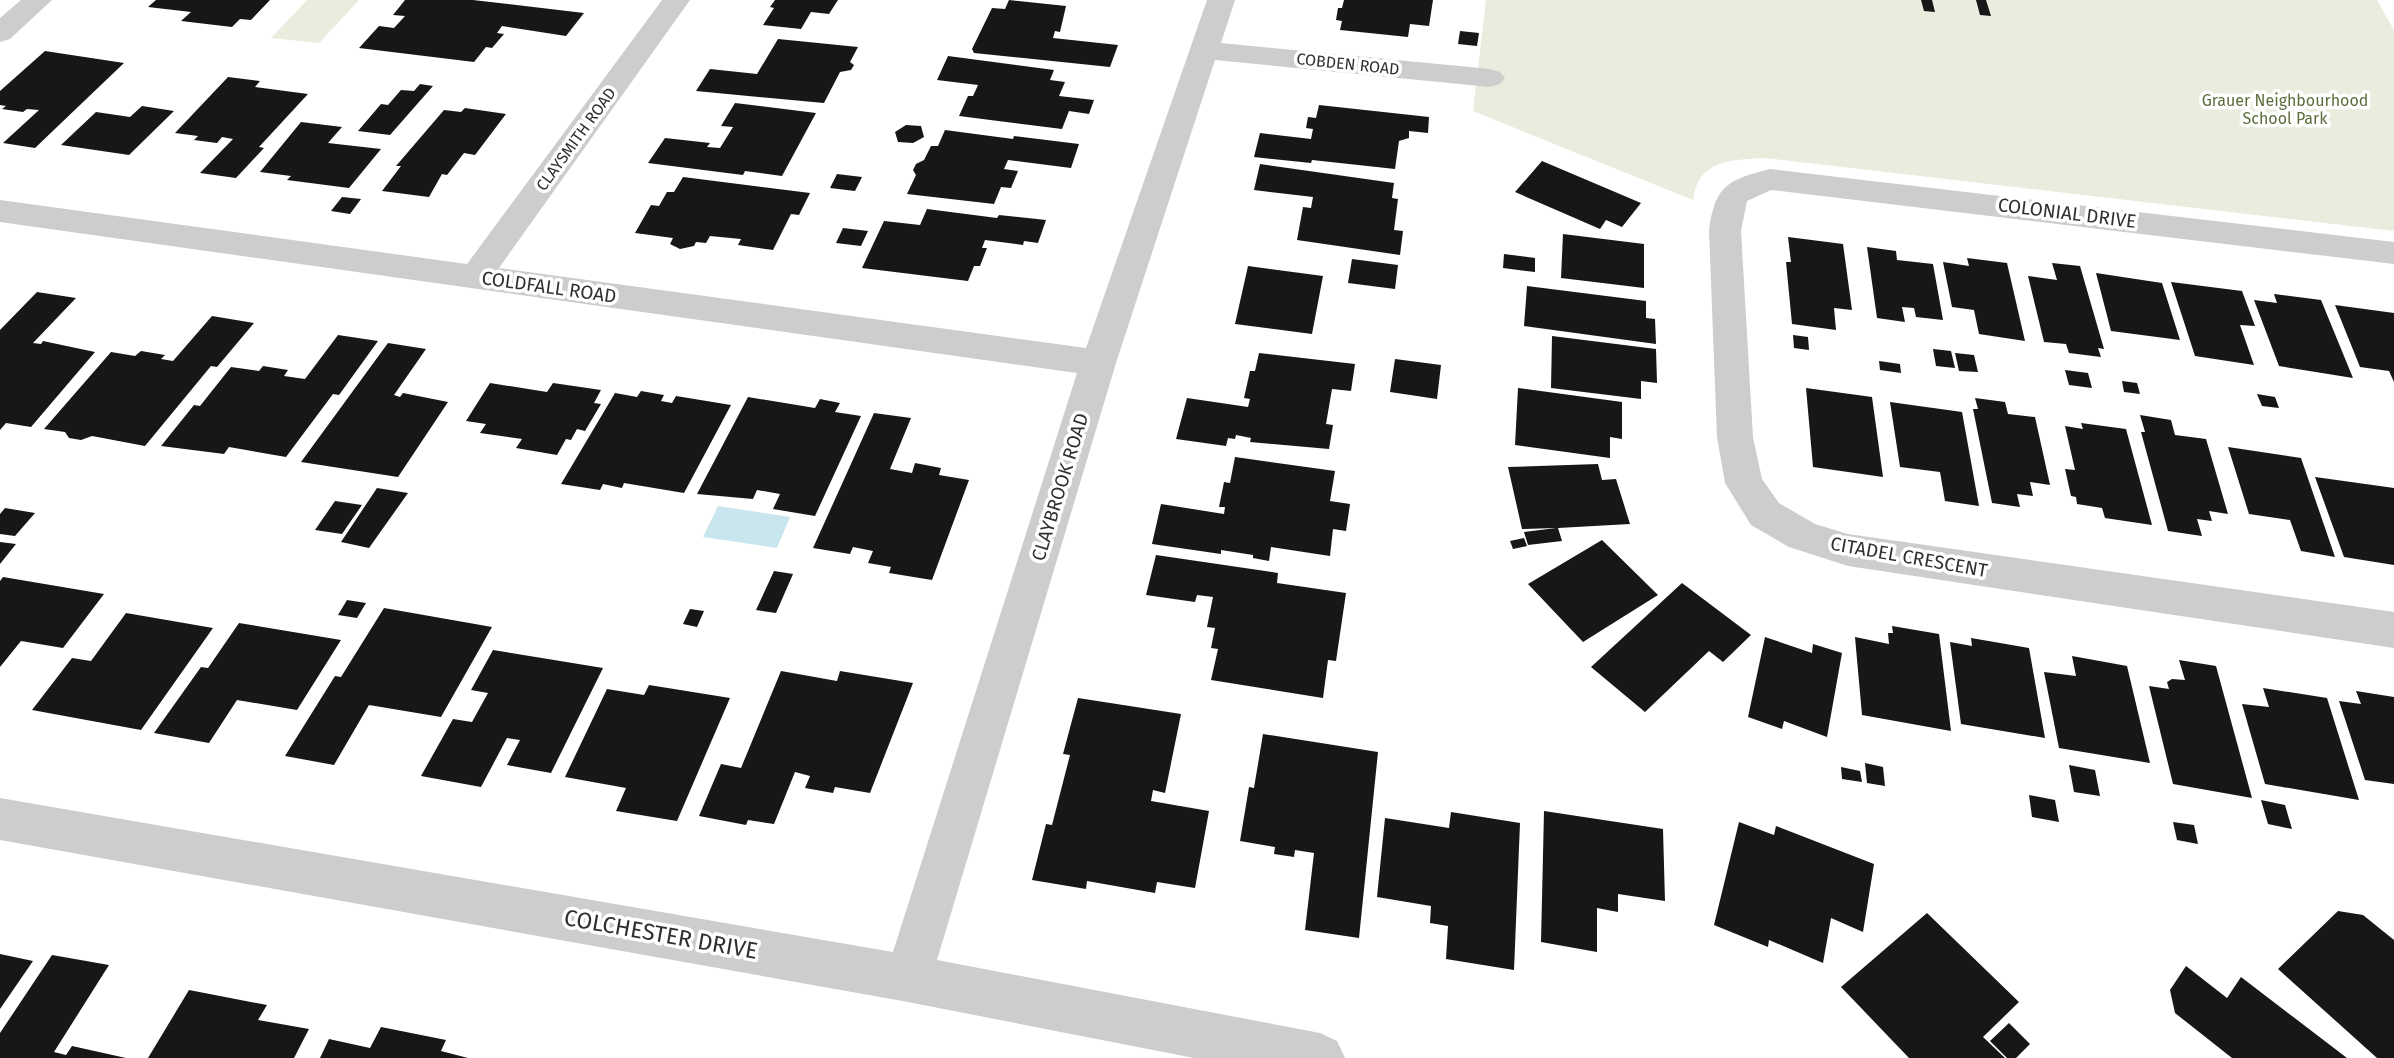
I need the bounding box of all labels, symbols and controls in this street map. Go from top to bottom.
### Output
street label: COBDEN ROAD [1296,49,1400,79]
street label: CLAYSMITH ROAD [532,84,620,194]
park label: Grauer Neighbourhood School Park [2202,91,2368,128]
street label: COLONIAL DRIVE [1997,193,2137,233]
street label: COLDFALL ROAD [480,266,618,308]
street label: CLAYBROOK ROAD [1027,410,1093,564]
street label: CITADEL CRESCENT [1829,532,1989,582]
street label: COLCHESTER DRIVE [562,903,760,965]

